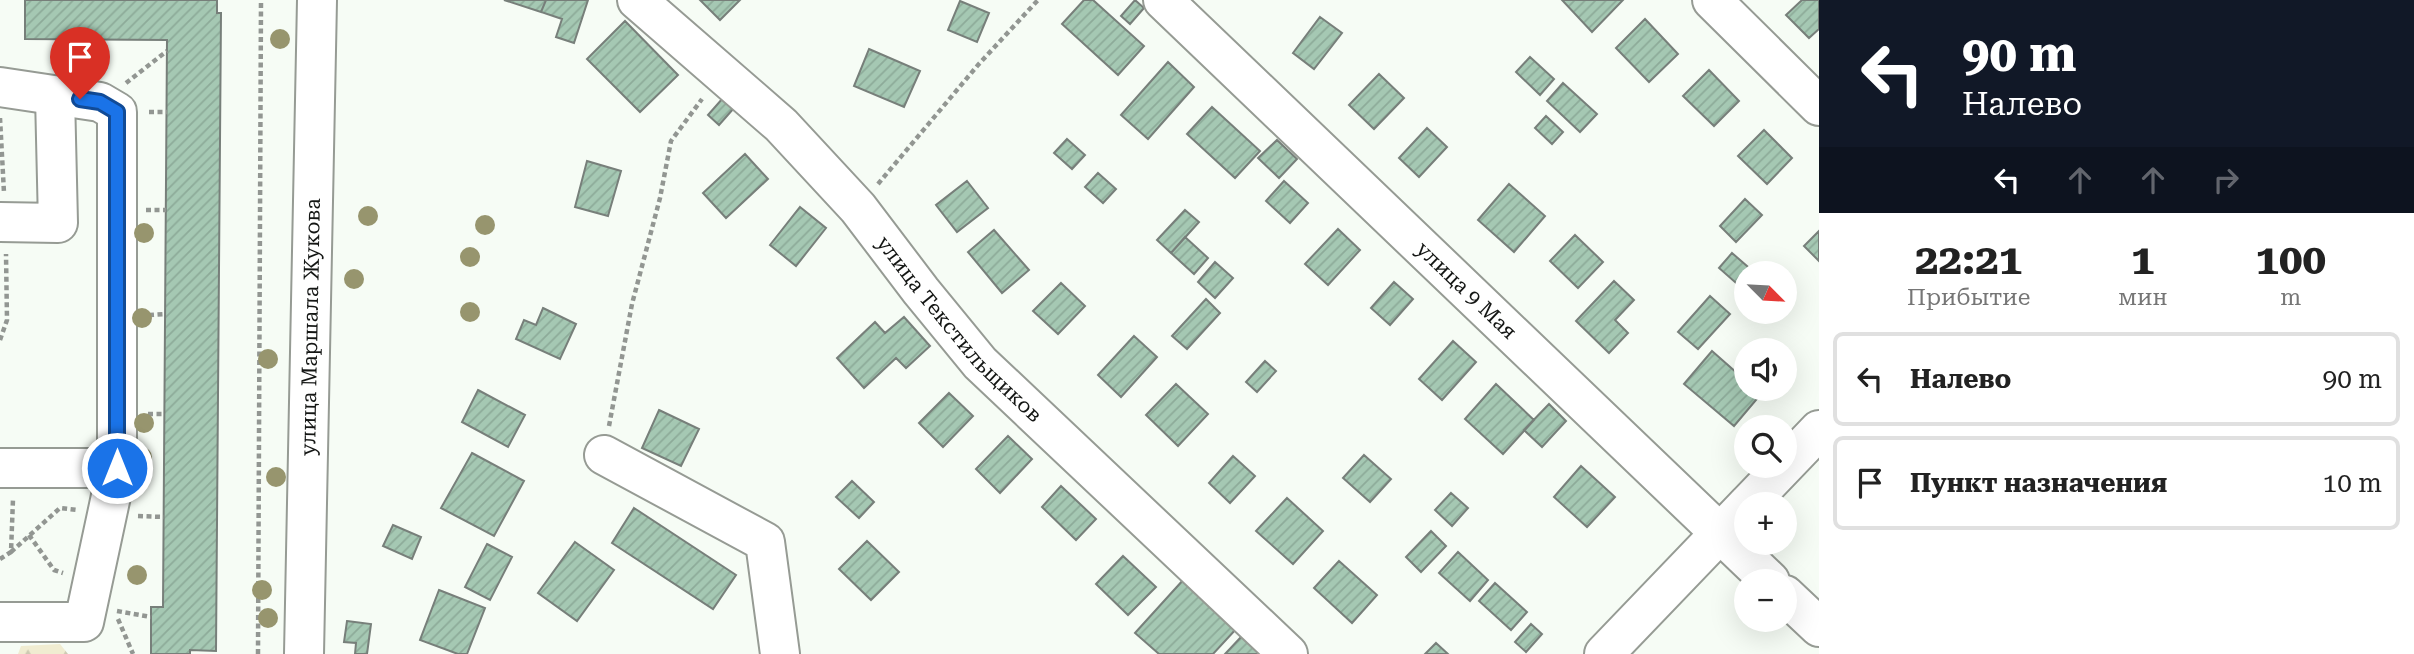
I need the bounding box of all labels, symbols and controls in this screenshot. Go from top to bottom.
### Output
text: 90 m [1962,26,2077,83]
pin [50,27,110,99]
icon: left [1847,28,1938,119]
icon: arrive [61,38,99,76]
text: Налево [1962,85,2082,123]
icon: left [1988,161,2026,199]
icon: ahead [2061,161,2099,199]
icon: ahead [2134,161,2172,199]
icon: right [2207,161,2245,199]
street label: улица Маршала Жукова [296,197,325,456]
street label: улица Текстильщиков [872,231,1047,427]
text: 22:21 [1915,235,2022,284]
text: 1 [2131,235,2155,284]
text: 100 [2255,235,2326,284]
street label: улица 9 Мая [1411,237,1522,344]
north arrow [1734,261,1797,324]
map controls [1734,261,1797,632]
text: Прибытие [1907,284,2030,311]
text: мин [2118,284,2167,311]
text: m [2280,284,2301,311]
button: sound [1734,338,1797,401]
icon: left [1851,360,1889,398]
text: Налево [1910,364,2011,394]
text: 90 m [2323,364,2382,394]
button: search [1734,415,1797,478]
position arrow [80,431,154,505]
icon: arrive [1851,464,1889,502]
text: Пункт назначения [1910,468,2167,498]
text: 10 m [2323,468,2382,498]
button: + [1734,492,1797,555]
button: − [1734,569,1797,632]

